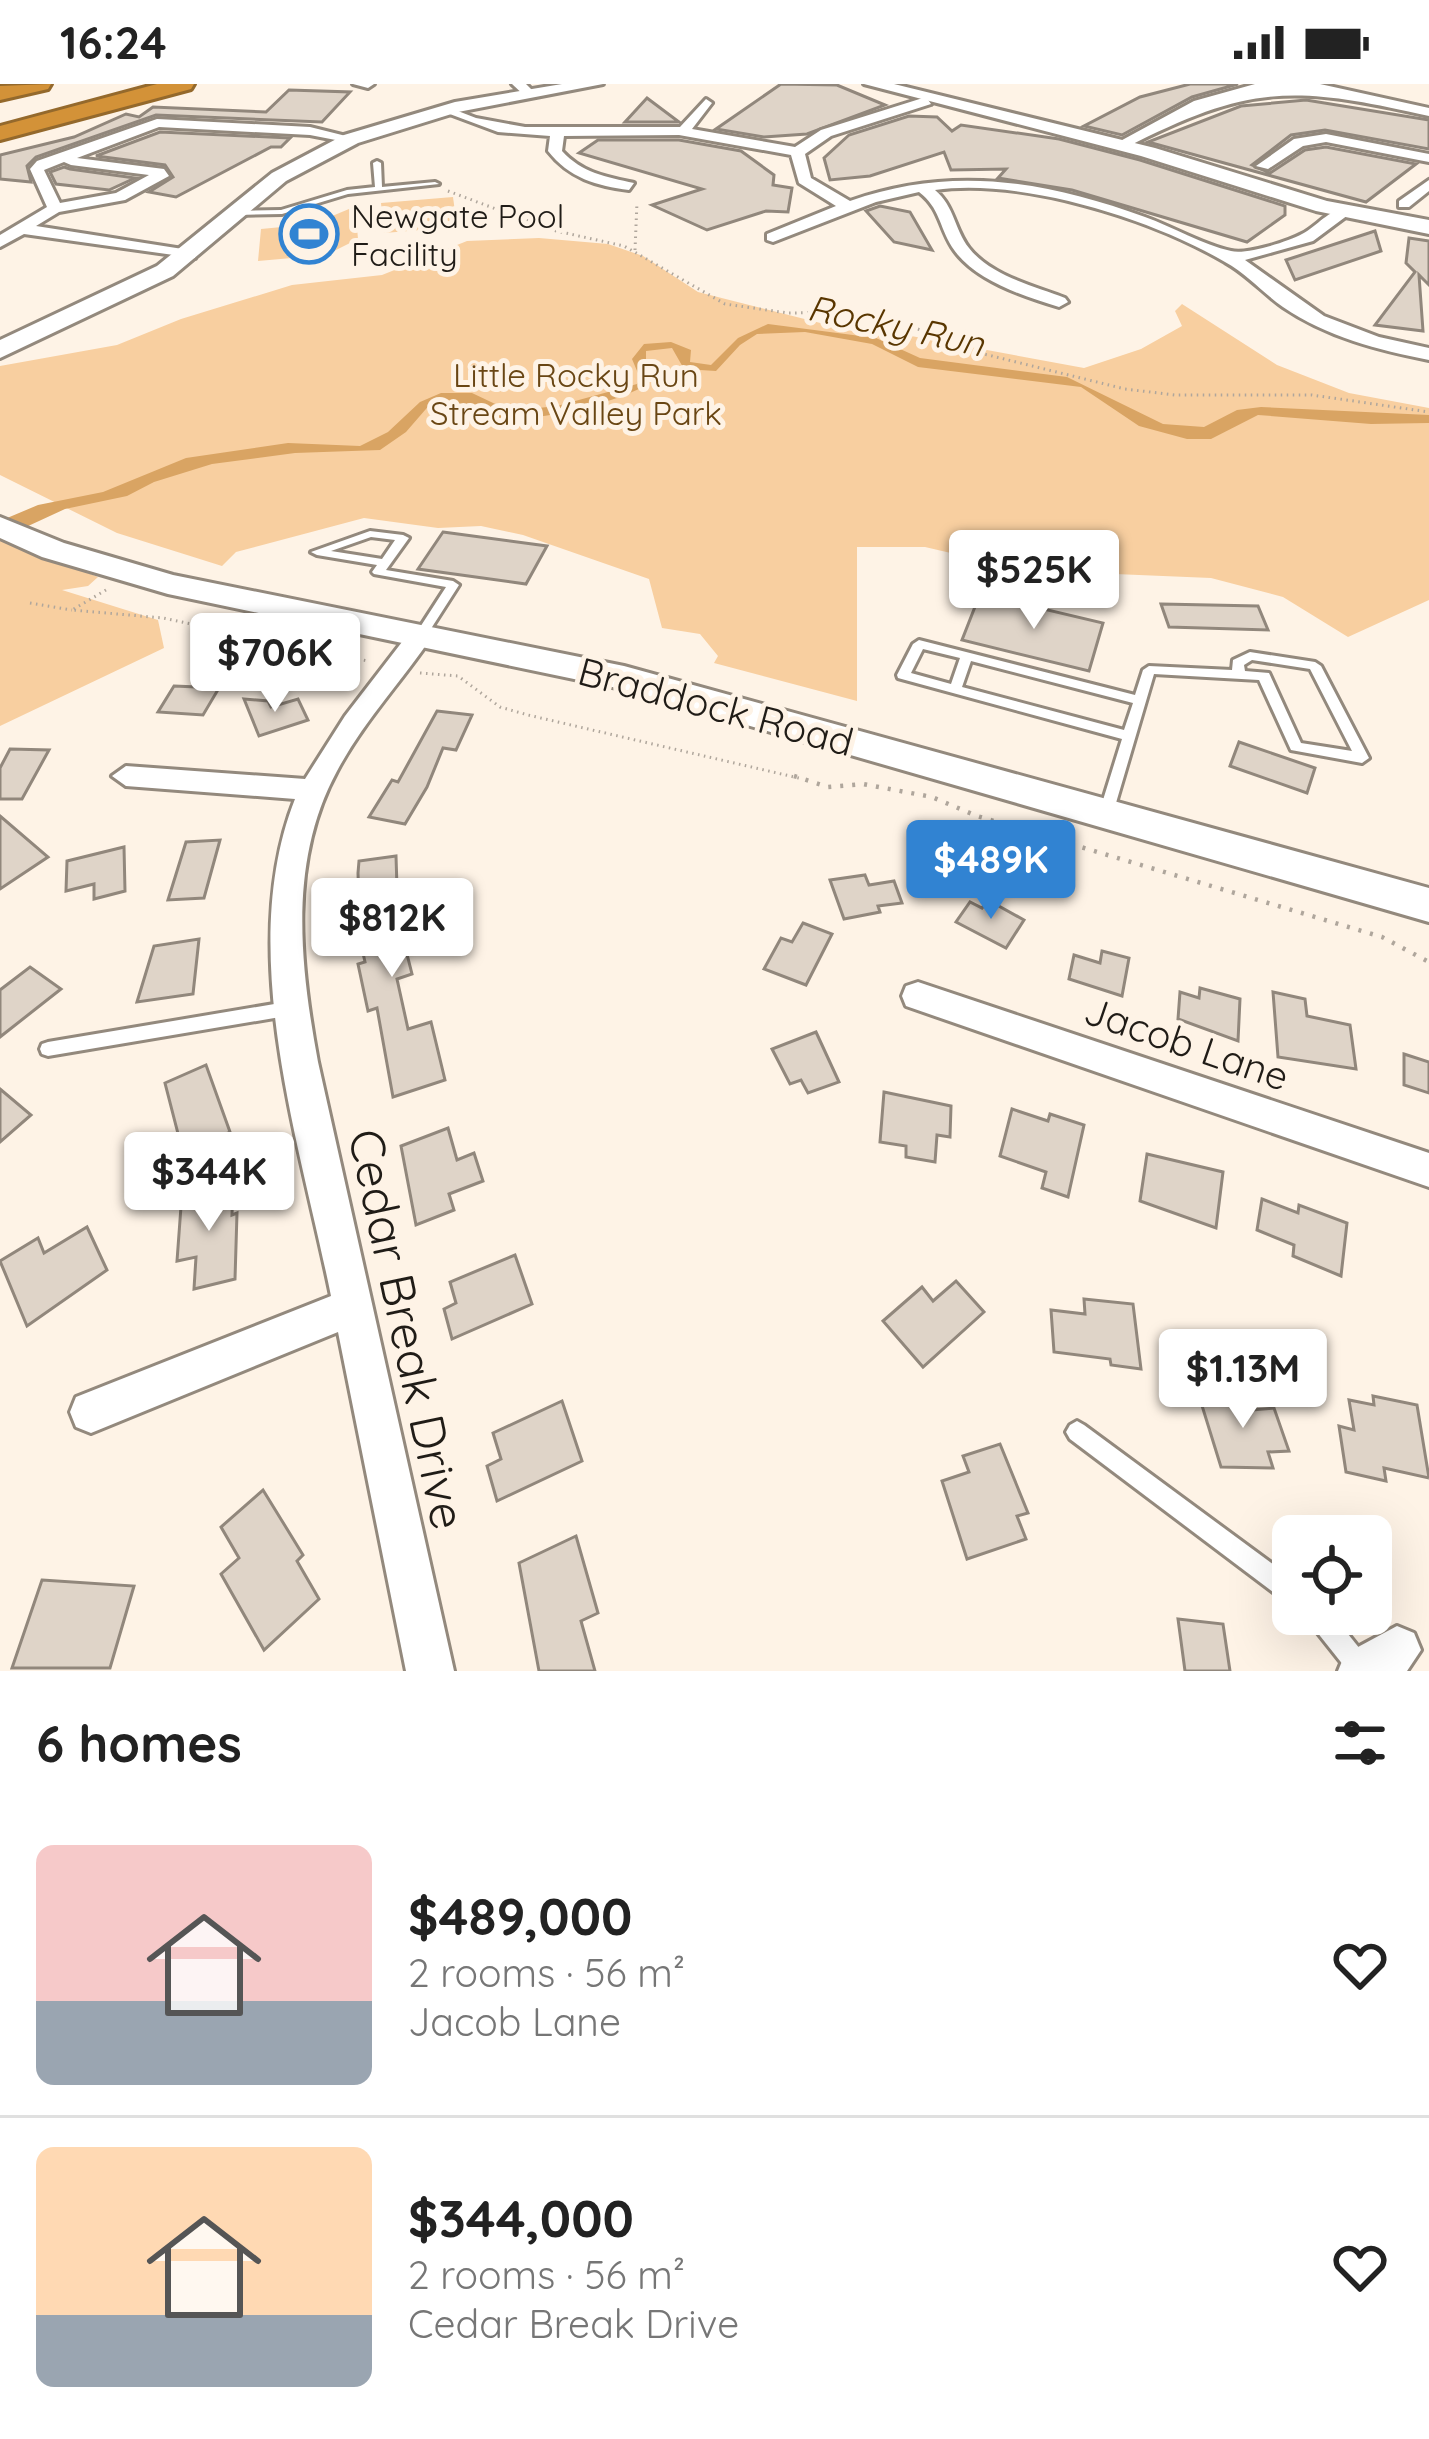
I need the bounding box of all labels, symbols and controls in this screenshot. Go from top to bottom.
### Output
text: 16:24 [60,14,167,70]
place label: Newgate Pool Facility [351,195,564,274]
sports icon: Newgate Pool Facility [278,203,340,265]
water label: Rocky Run [804,284,989,366]
park label: Little Rocky Run Stream Valley Park [430,354,722,433]
pin: $525K [950,530,1118,632]
text: $525K [976,544,1092,593]
pin: $706K [191,613,359,715]
text: $706K [217,627,333,676]
street label: Braddock Road [573,646,859,766]
pin: $489K [907,820,1075,922]
text: $489K [933,834,1049,883]
pin: $812K [308,878,476,980]
text: $812K [338,892,446,941]
street label: Jacob Lane [1078,985,1296,1101]
street label: Cedar Break Drive [336,1123,480,1535]
pin: $344K [125,1132,293,1234]
text: $344K [151,1146,267,1195]
pin: $1.13M [1145,1329,1341,1431]
text: $1.13M [1186,1343,1300,1392]
map controls [1272,1515,1392,1635]
button: locate [1272,1515,1392,1635]
icon: filters [1327,1710,1393,1776]
text: 6 homes [36,1711,242,1775]
text: $489,000 [408,1884,632,1948]
icon: home [132,1893,276,2037]
icon: heart [1327,1932,1393,1998]
text: 2 rooms · 56 m² [408,1948,685,1997]
text: Jacob Lane [408,1997,621,2046]
text: $344,000 [408,2186,634,2250]
icon: home [132,2195,276,2339]
icon: heart [1327,2234,1393,2300]
text: 2 rooms · 56 m² [408,2250,685,2299]
text: Cedar Break Drive [408,2299,739,2348]

